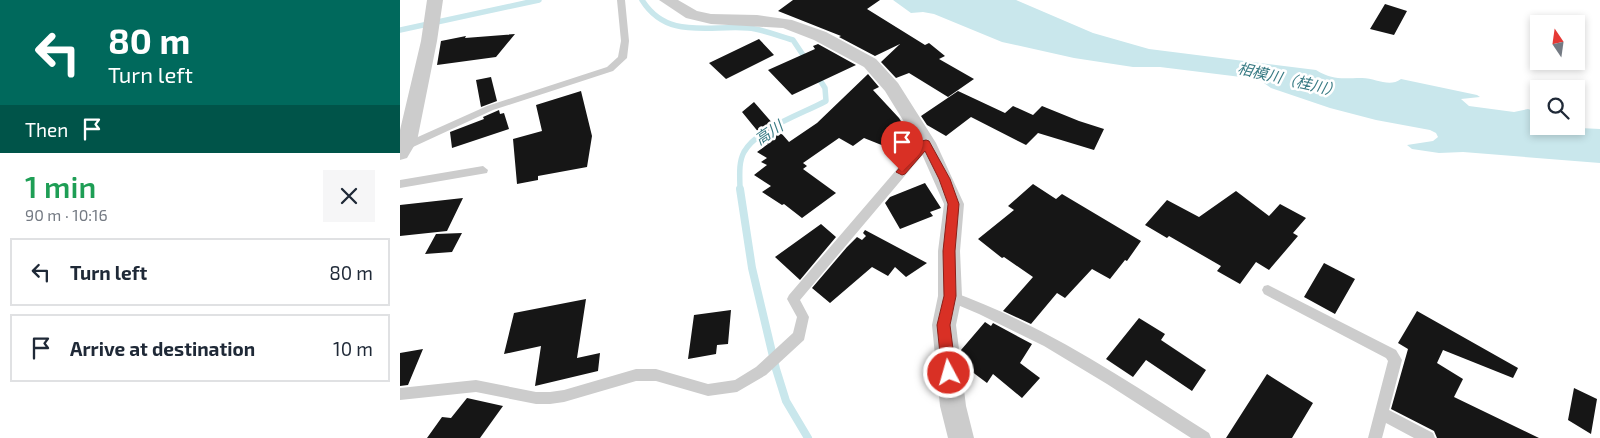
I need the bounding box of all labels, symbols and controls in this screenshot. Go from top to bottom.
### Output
north arrow [1530,15,1585,70]
map controls [1530,15,1585,135]
text: 80 m [108,19,190,61]
icon: left [25,20,90,85]
water label: 相模川（桂川） [1236,58,1342,100]
text: Turn left [108,61,193,87]
button: search [1530,80,1585,135]
icon: arrive [78,115,106,143]
water label: 高川 [751,115,788,148]
text: Then [25,118,68,141]
pin [881,121,923,172]
icon: arrive [888,128,916,156]
text: 1 min [25,168,96,204]
button: close [323,170,375,222]
text: 90 m · 10:16 [25,205,108,224]
icon: left [27,258,55,286]
text: Turn left [70,261,147,284]
text: 80 m [329,261,373,284]
icon: arrive [27,334,55,362]
text: Arrive at destination [70,337,255,360]
text: 10 m [333,337,373,360]
position arrow [922,346,974,398]

